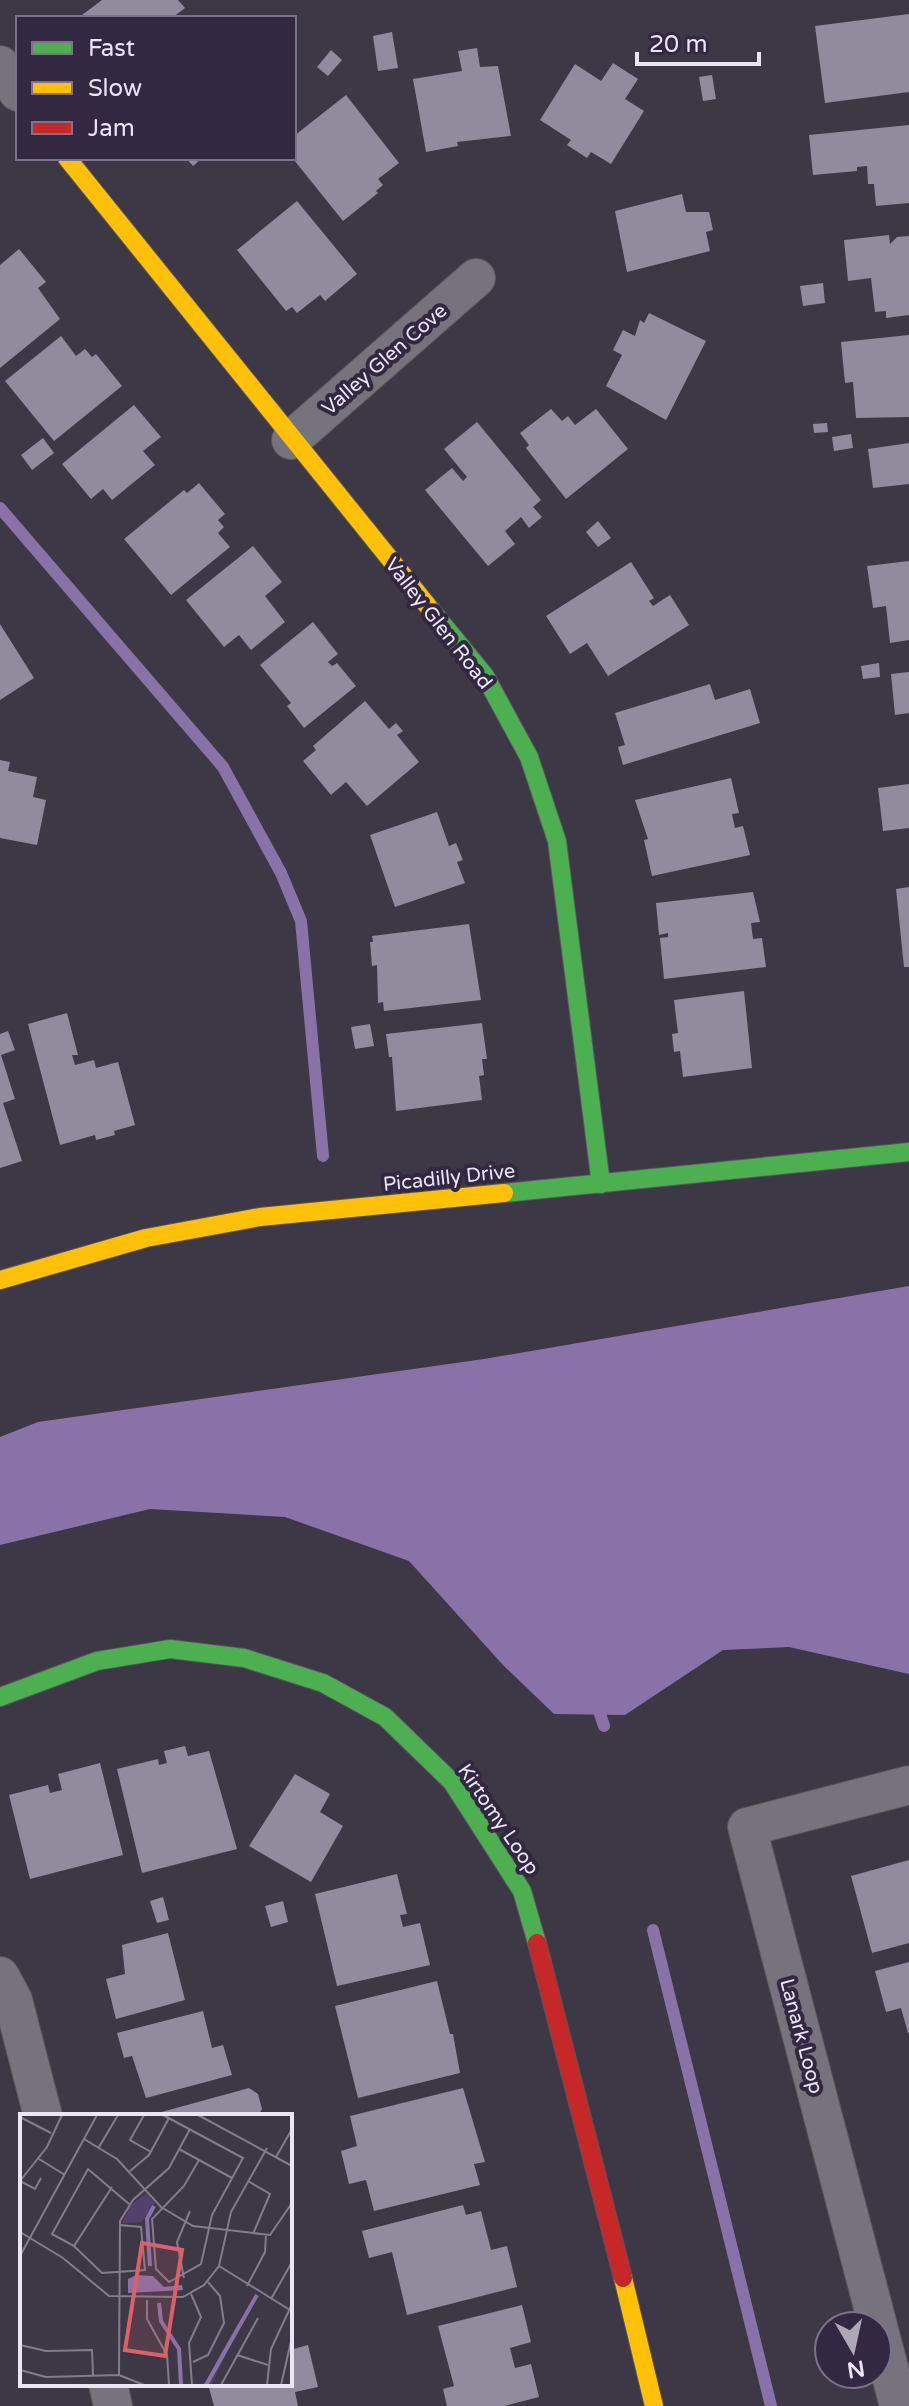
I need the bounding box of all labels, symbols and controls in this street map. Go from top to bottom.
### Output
legend [16,16,296,160]
scale bar [637,16,759,66]
text: 20 m [649,30,707,59]
text: Fast [88,34,135,63]
text: Slow [88,74,142,103]
text: Jam [88,114,135,143]
street label: Valley Glen Cove [317,299,452,420]
street label: Valley Glen Road [379,553,497,694]
street label: Picadilly Drive [382,1159,516,1197]
street label: Kirtomy Loop [452,1760,544,1879]
street label: Lanark Loop [774,1976,828,2097]
inset map [20,2114,292,2386]
north arrow [813,2310,893,2390]
text: N [845,2355,867,2383]

